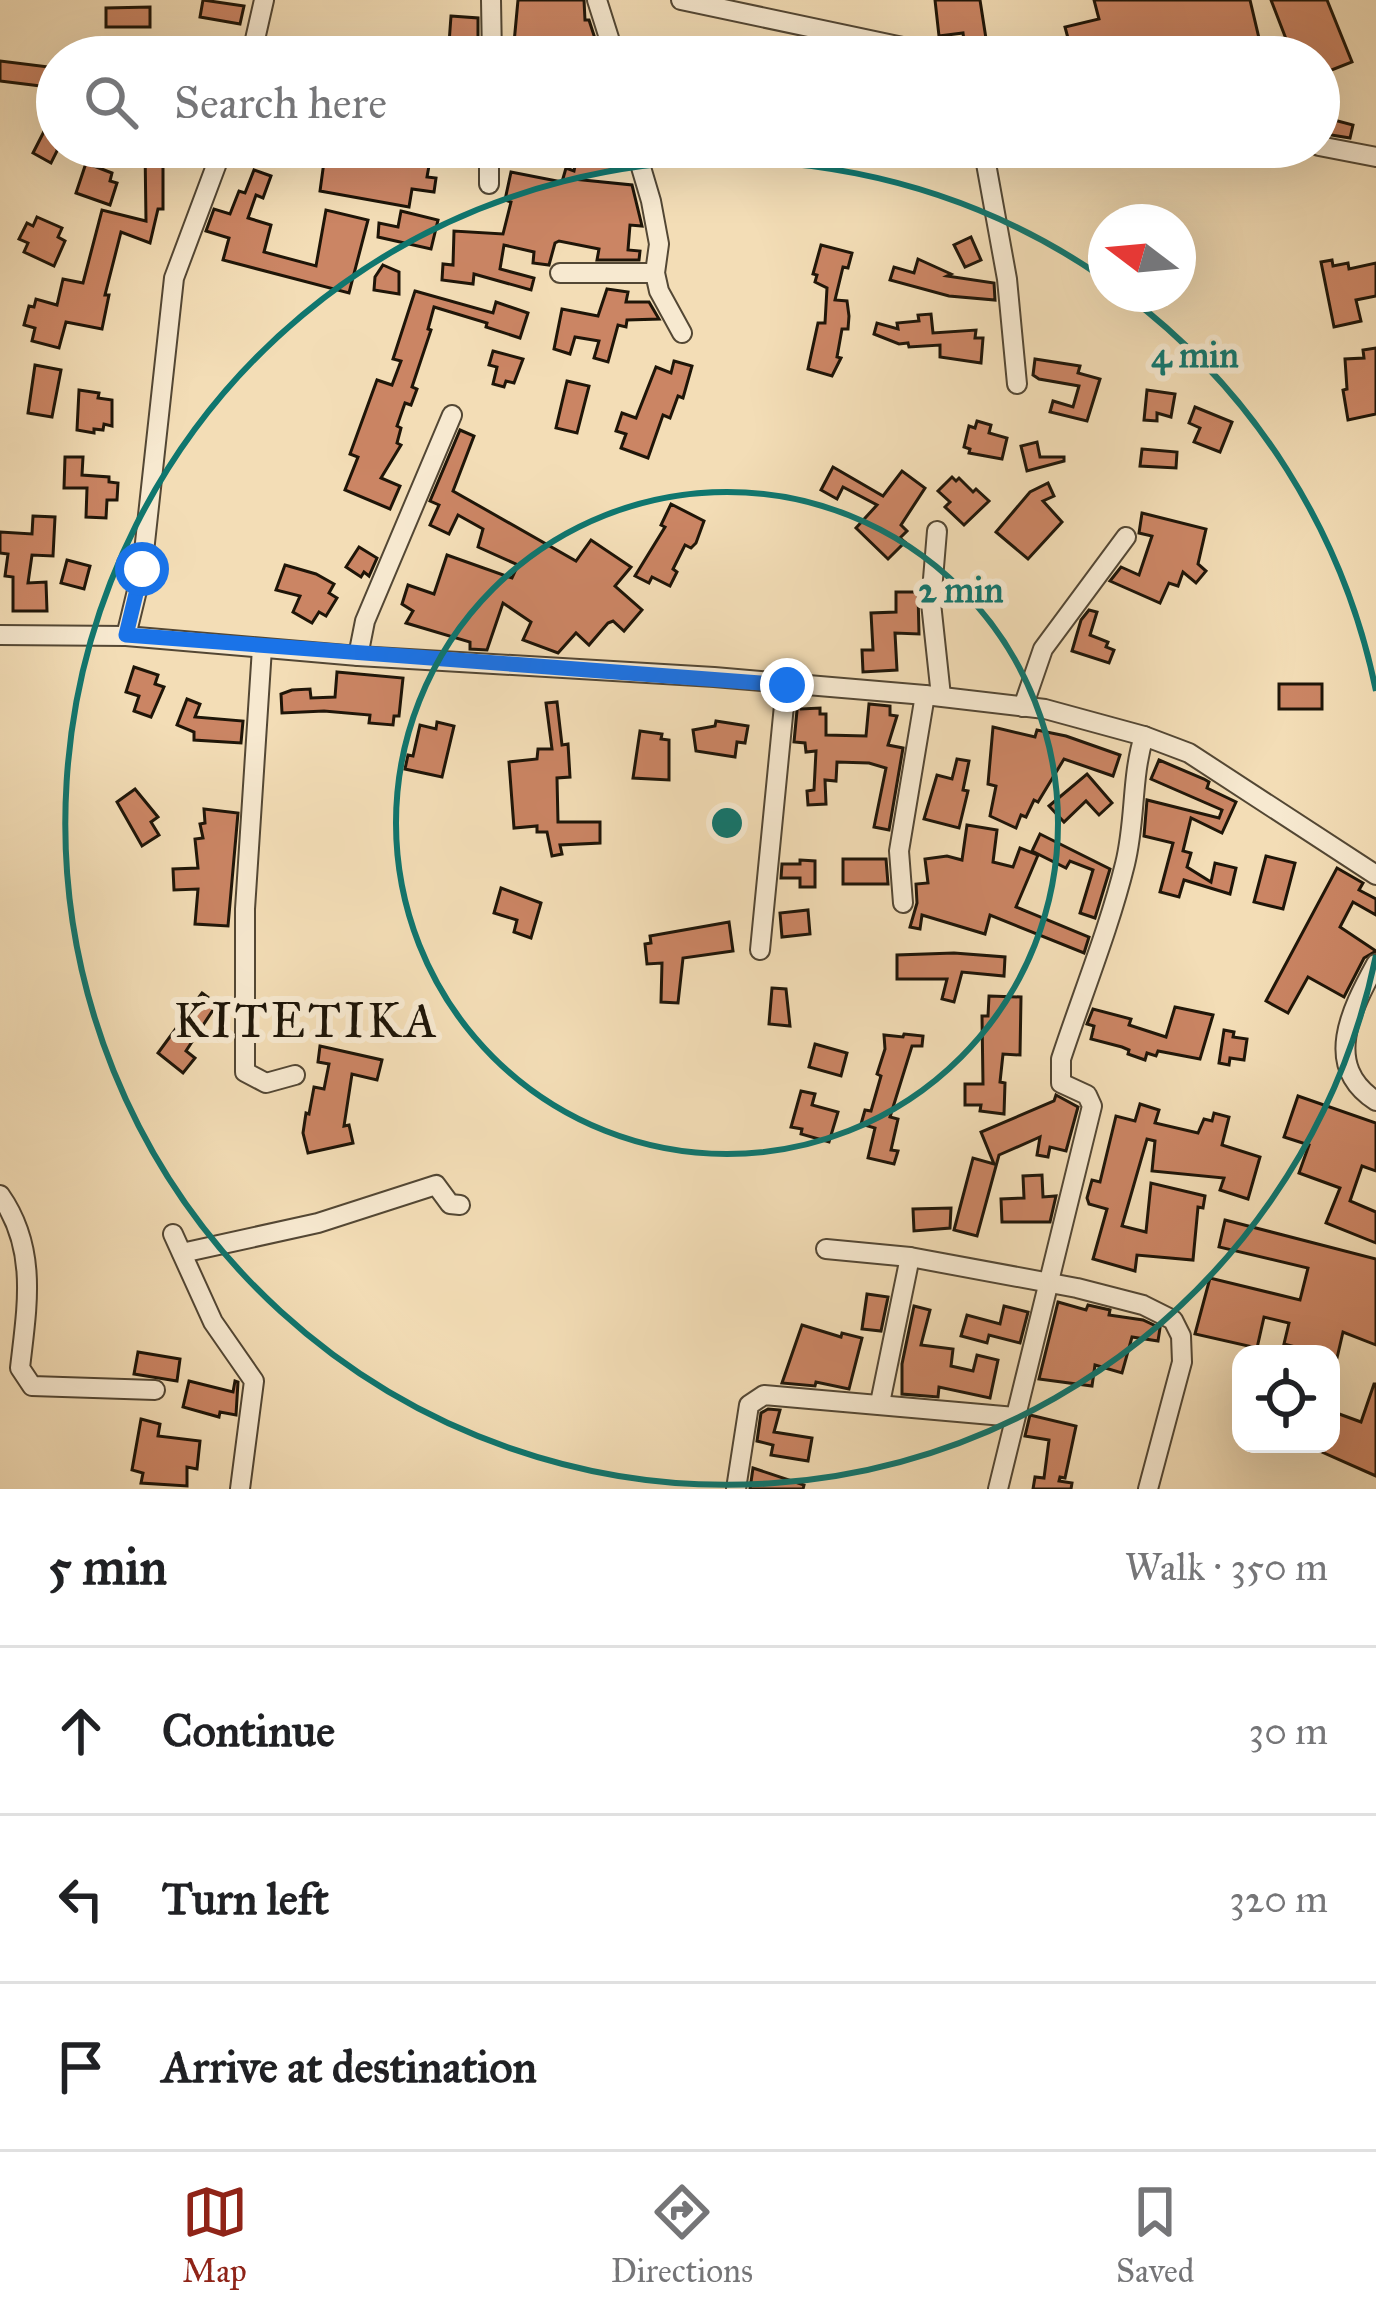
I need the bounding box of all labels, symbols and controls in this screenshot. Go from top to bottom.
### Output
search box [36,36,1340,168]
icon: search [78,69,144,135]
text: Search here [174,75,387,130]
north arrow [1088,204,1196,312]
text: 4 min [1151,333,1239,377]
route start [115,542,169,596]
text: 2 min [918,568,1004,612]
route end [760,658,814,712]
centre of rings [706,802,748,844]
district label: KITETIKA [174,991,440,1050]
map controls [1232,1345,1340,1453]
button: locate [1232,1345,1340,1453]
text: 5 min [48,1536,167,1598]
text: Walk · 350 m [1125,1543,1328,1591]
icon: ahead [48,1698,114,1764]
text: Continue [162,1703,335,1758]
text: 30 m [1249,1707,1328,1755]
icon: left [48,1866,114,1932]
text: Turn left [162,1871,329,1926]
text: 320 m [1229,1875,1328,1923]
icon: arrive [48,2034,114,2100]
text: Arrive at destination [162,2039,537,2094]
tab: Map [182,2179,248,2291]
tab: Directions [611,2179,753,2291]
tab: Saved [1116,2179,1194,2291]

